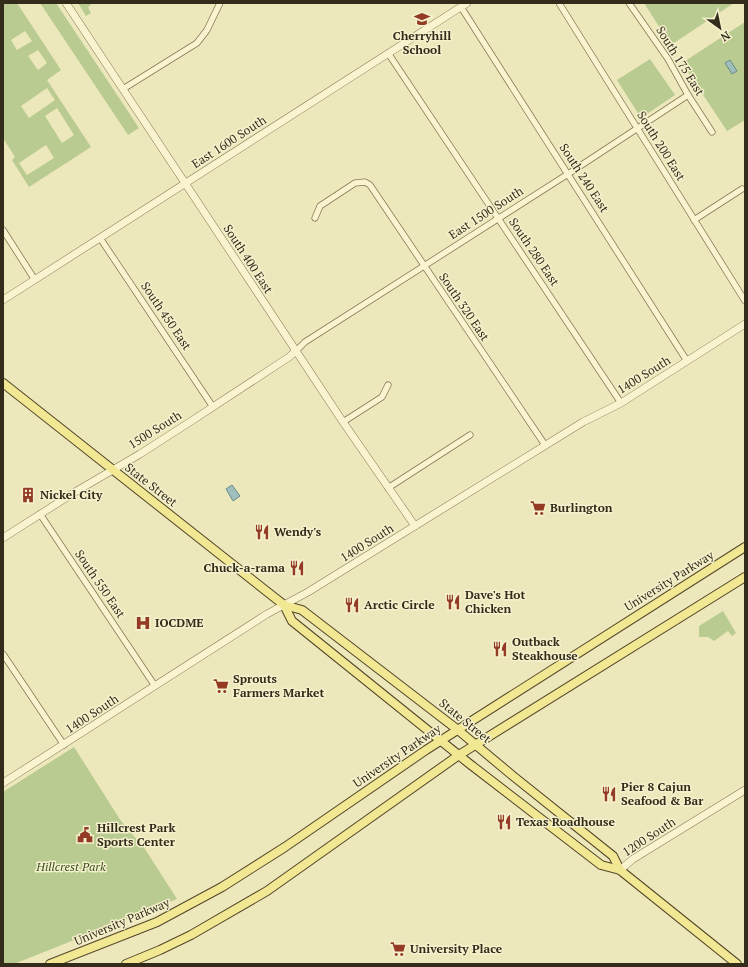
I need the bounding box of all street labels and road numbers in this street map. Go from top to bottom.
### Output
street label: South 175 East [653,23,708,99]
street label: South 200 East [634,108,689,184]
street label: East 1600 South [189,112,269,171]
street label: South 240 East [557,140,613,215]
street label: East 1500 South [446,183,526,242]
street label: South 280 East [506,215,563,289]
street label: South 400 East [221,221,277,296]
street label: South 320 East [436,270,493,344]
street label: South 450 East [138,279,195,353]
street label: 1400 South [614,352,673,397]
street label: 1500 South [125,407,184,452]
street label: State Street [122,459,181,510]
street label: 1400 South [337,520,396,565]
street label: South 550 East [72,547,129,621]
street label: University Parkway [621,547,717,614]
street label: 1400 South [63,691,121,736]
street label: State Street [436,695,495,746]
street label: University Parkway [350,720,444,790]
street label: 1200 South [620,814,678,859]
street label: University Parkway [72,894,173,948]

